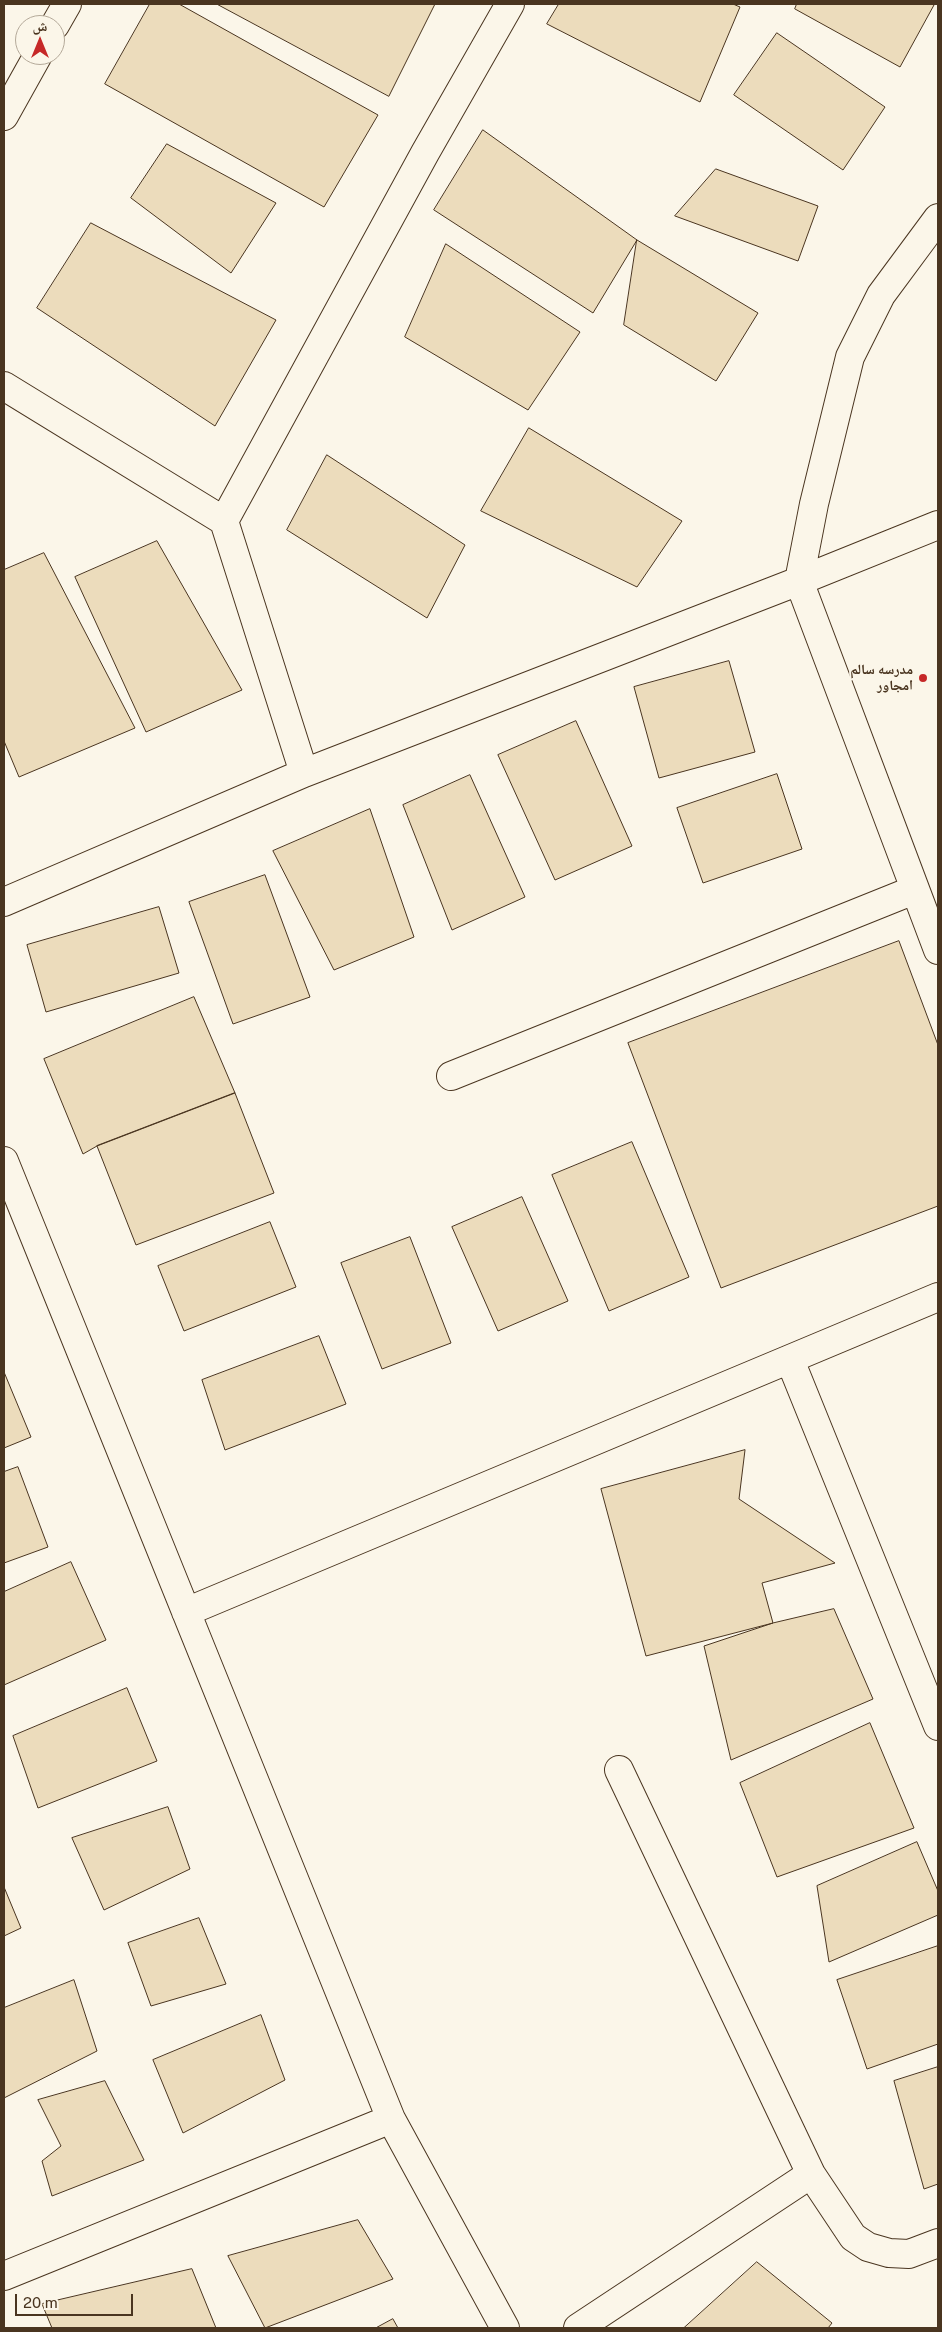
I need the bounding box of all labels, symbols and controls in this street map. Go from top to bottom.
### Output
north arrow [15,15,65,65]
text: ش [33,18,47,34]
place label: مدرسه سالم امجاور [850,662,913,694]
marker: مدرسه سالم امجاور [917,672,929,684]
scale bar [18,2284,135,2316]
text: 20 m [23,2294,58,2311]

